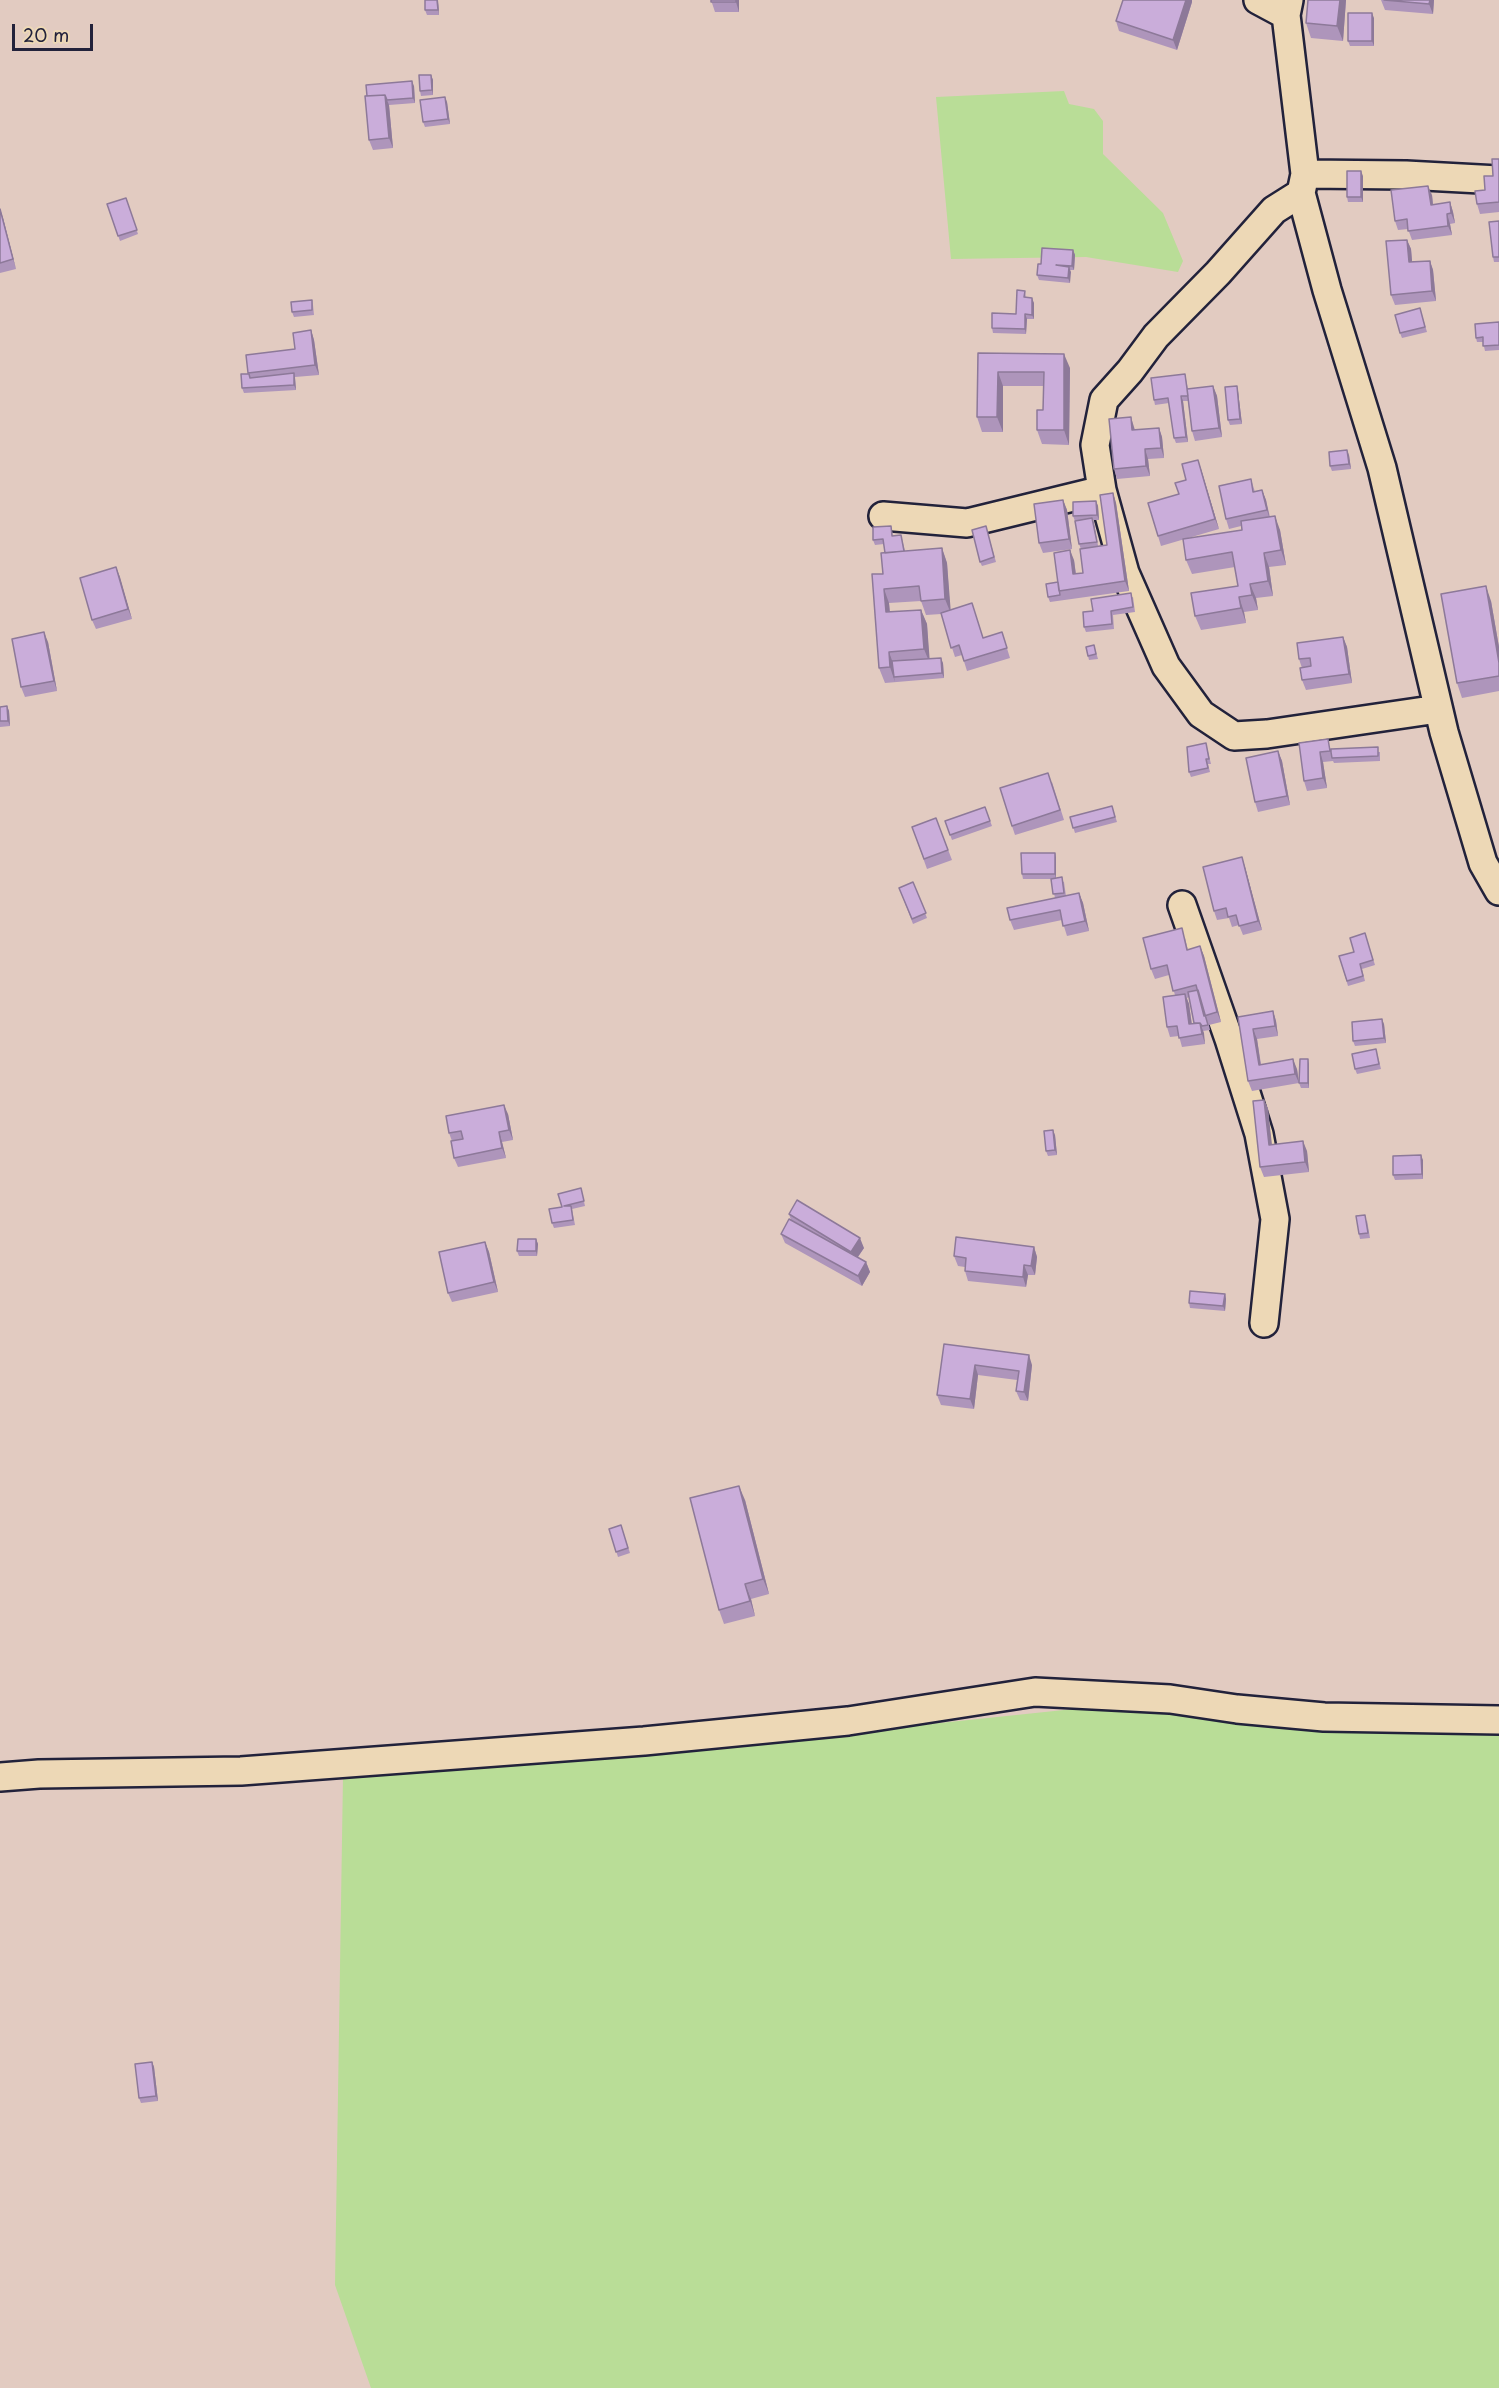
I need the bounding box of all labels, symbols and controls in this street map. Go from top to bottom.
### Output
scale bar [15,12,96,50]
text: 20 m [23,21,69,48]

